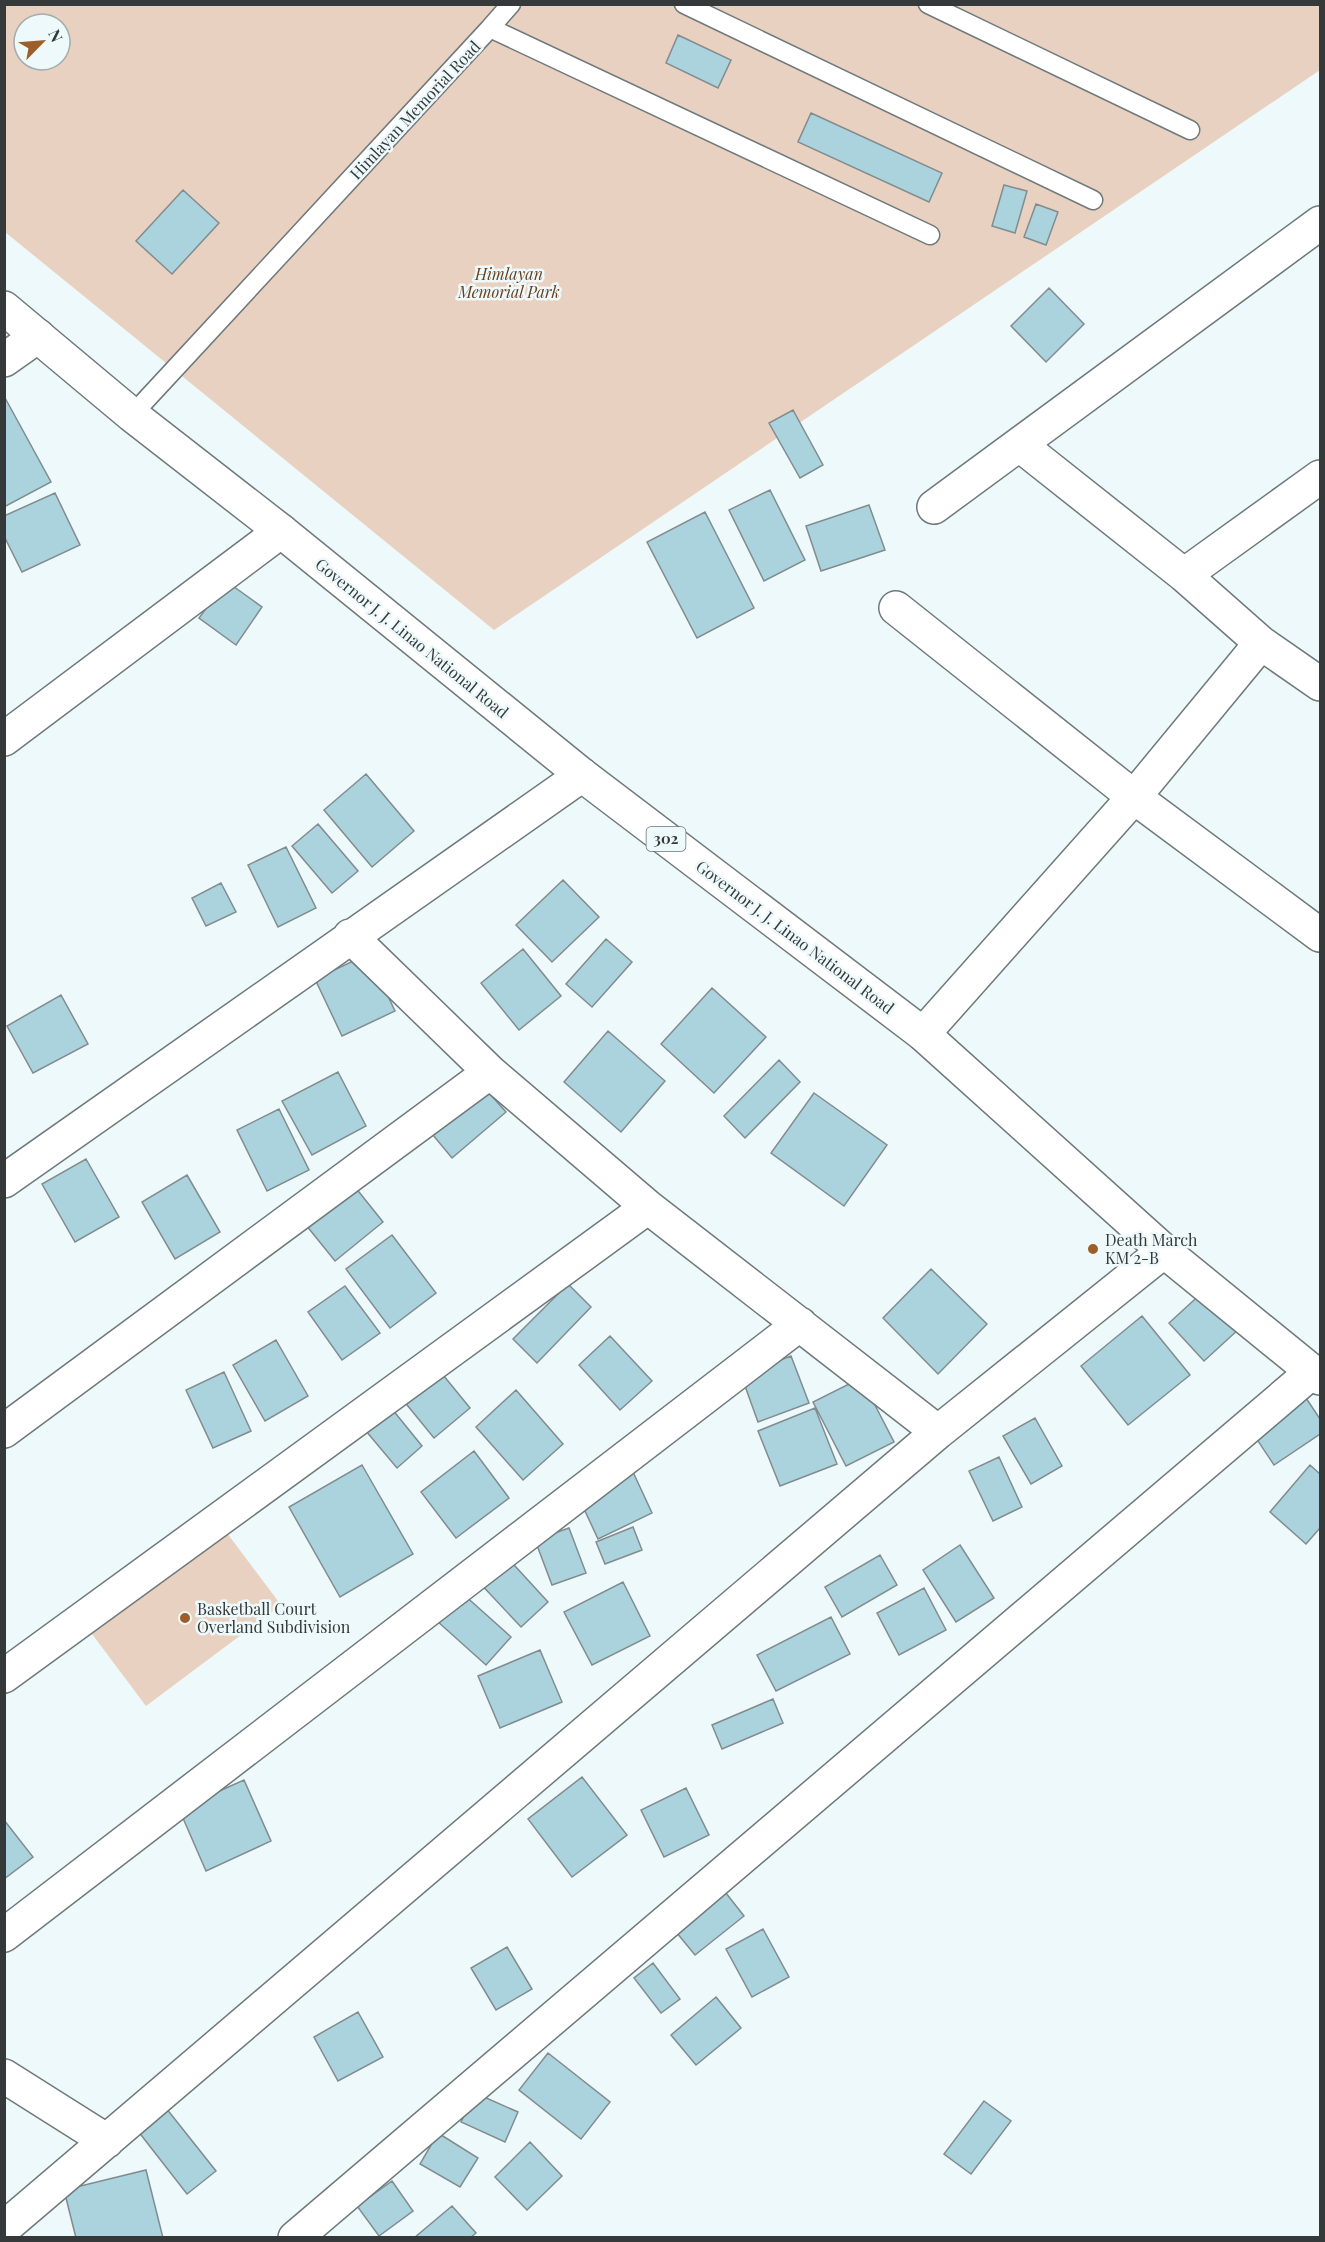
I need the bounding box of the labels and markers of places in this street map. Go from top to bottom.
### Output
place label: Death March KM 2-B [1105,1229,1198,1268]
marker: Death March KM 2-B [1086,1242,1100,1256]
place label: Basketball Court Overland Subdivision [197,1598,351,1637]
marker: Basketball Court Overland Subdivision [178,1611,192,1625]

